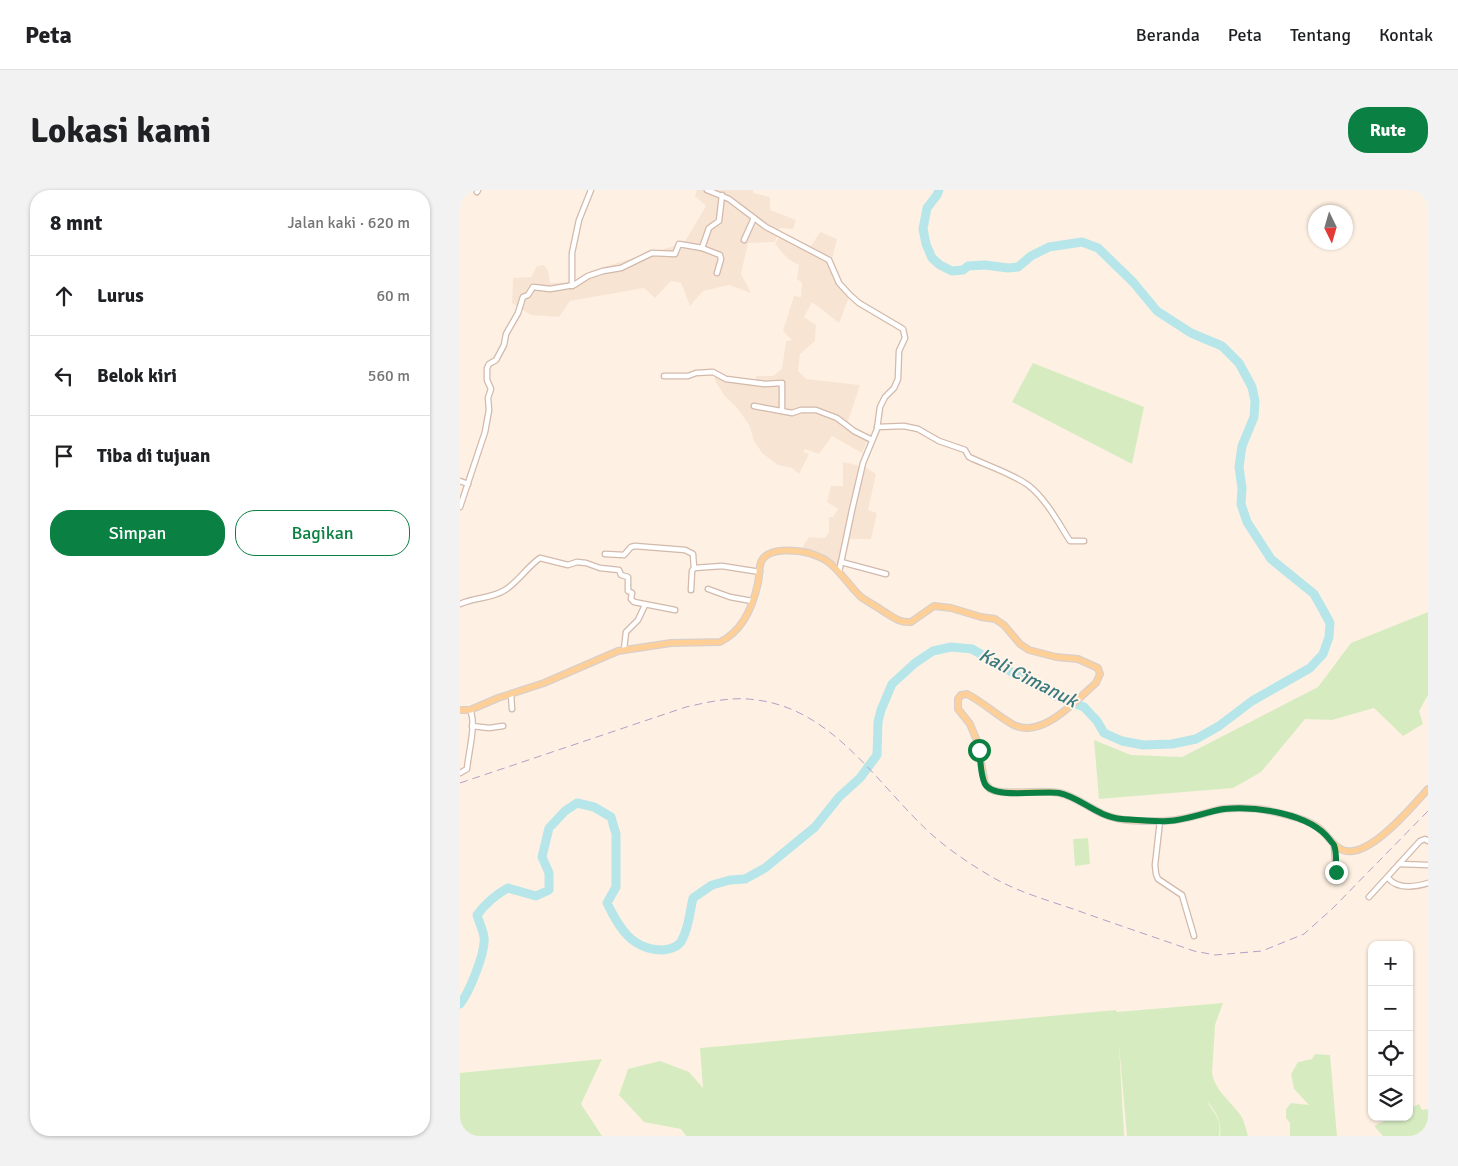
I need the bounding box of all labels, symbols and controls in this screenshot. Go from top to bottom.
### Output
text: Peta [25,20,72,50]
text: Beranda [1136,24,1200,46]
text: Peta [1228,24,1262,46]
text: Tentang [1290,24,1351,46]
text: Kontak [1379,24,1433,46]
button: Rute [1348,107,1428,153]
text: Lokasi kami [30,109,211,152]
north arrow [1308,205,1353,250]
text: 8 mnt [50,210,102,236]
text: Jalan kaki · 620 m [288,213,410,233]
icon: ahead [50,282,78,310]
text: Lurus [97,284,144,308]
text: 60 m [376,286,410,306]
icon: left [50,362,78,390]
text: Belok kiri [97,364,177,388]
text: 560 m [368,366,410,386]
icon: arrive [50,442,78,470]
text: Tiba di tujuan [97,444,210,468]
button: Simpan [50,510,225,556]
button: Bagikan [235,510,410,556]
water label: Kali Cimanuk [975,643,1083,714]
route start [968,739,991,762]
route end [1325,861,1348,884]
map controls [1368,941,1413,1121]
button: + [1368,941,1413,986]
button: − [1368,986,1413,1031]
button: locate [1368,1031,1413,1076]
button: layers [1368,1076,1413,1121]

